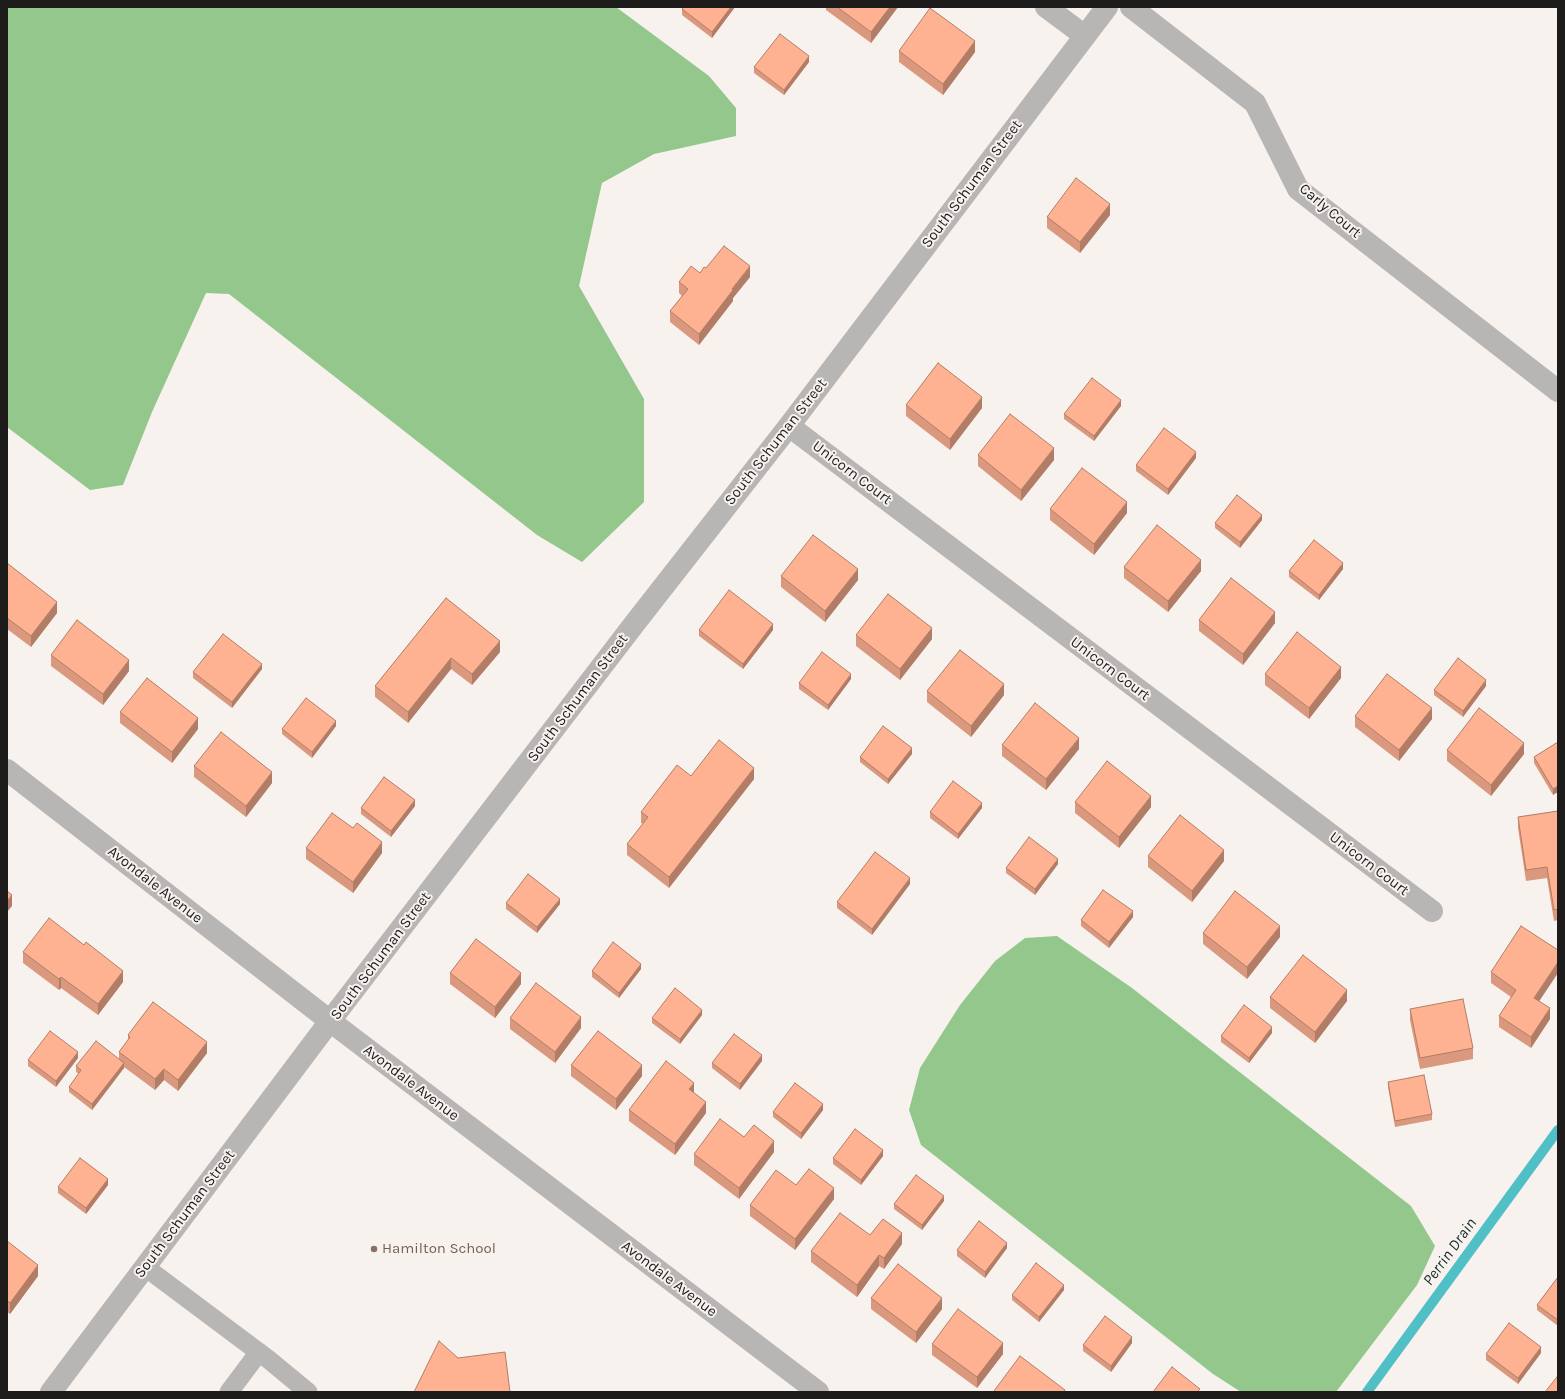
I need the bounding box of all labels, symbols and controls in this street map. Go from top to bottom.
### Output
street label: South Schuman Street [918,116,1026,252]
street label: Carly Court [1295,180,1365,242]
street label: South Schuman Street [721,375,831,509]
street label: Unicorn Court [809,437,895,509]
street label: South Schuman Street [524,630,632,766]
street label: Unicorn Court [1067,633,1153,705]
street label: Unicorn Court [1326,828,1412,900]
street label: Avondale Avenue [104,842,206,928]
street label: South Schuman Street [327,888,435,1024]
street label: Avondale Avenue [360,1041,462,1125]
street label: South Schuman Street [131,1146,239,1282]
water label: Perrin Drain [1419,1214,1481,1290]
street label: Avondale Avenue [618,1237,720,1321]
place label: Hamilton School [382,1240,496,1258]
marker: Hamilton School [369,1244,379,1254]

